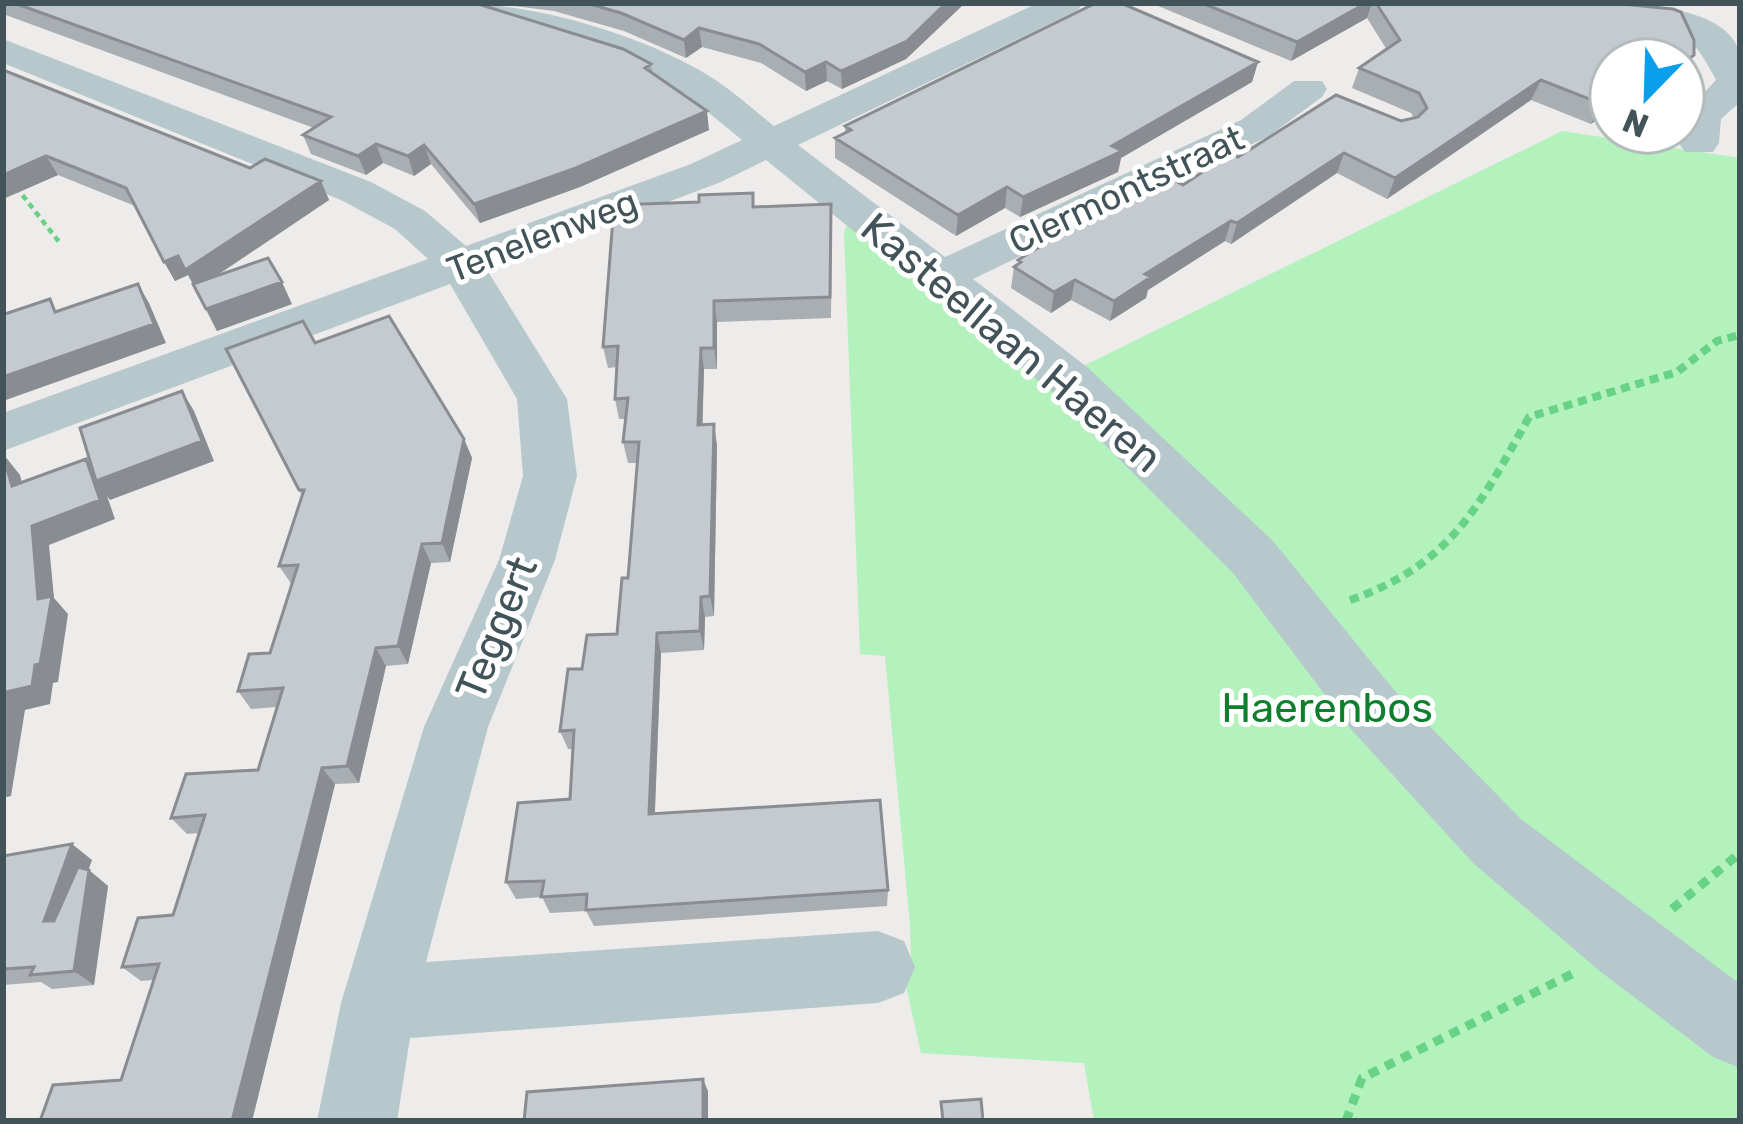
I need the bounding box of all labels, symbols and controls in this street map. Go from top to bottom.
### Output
north arrow [1587,36,1707,156]
text: N [1617,101,1654,146]
street label: Clermontstraat [1002,116,1251,263]
street label: Tenelenweg [441,180,643,291]
street label: Kasteellaan Haeren [851,203,1172,483]
street label: Teggert [446,550,548,707]
park label: Haerenbos [1221,683,1433,733]

